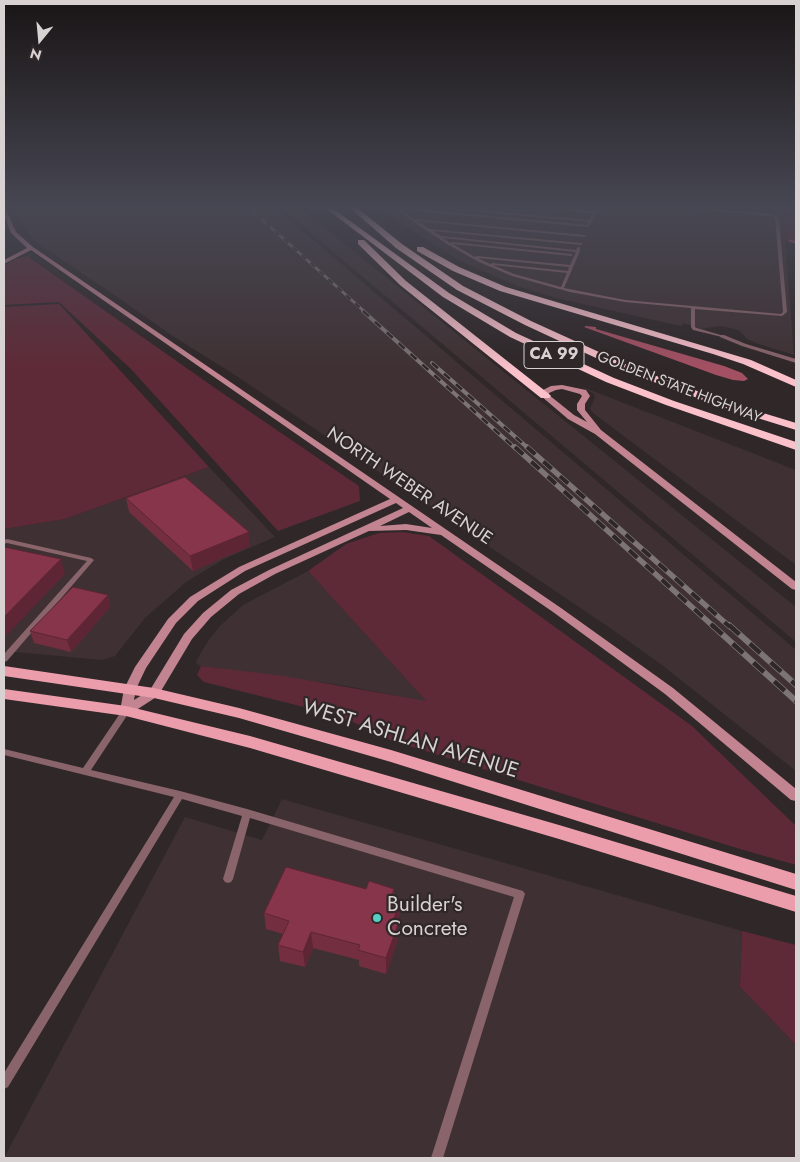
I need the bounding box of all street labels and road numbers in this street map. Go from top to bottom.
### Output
road number: CA 99 [524,342,584,368]
street label: GOLDEN STATE HIGHWAY [594,348,764,428]
street label: NORTH WEBER AVENUE [322,424,496,550]
street label: WEST ASHLAN AVENUE [299,695,521,785]

